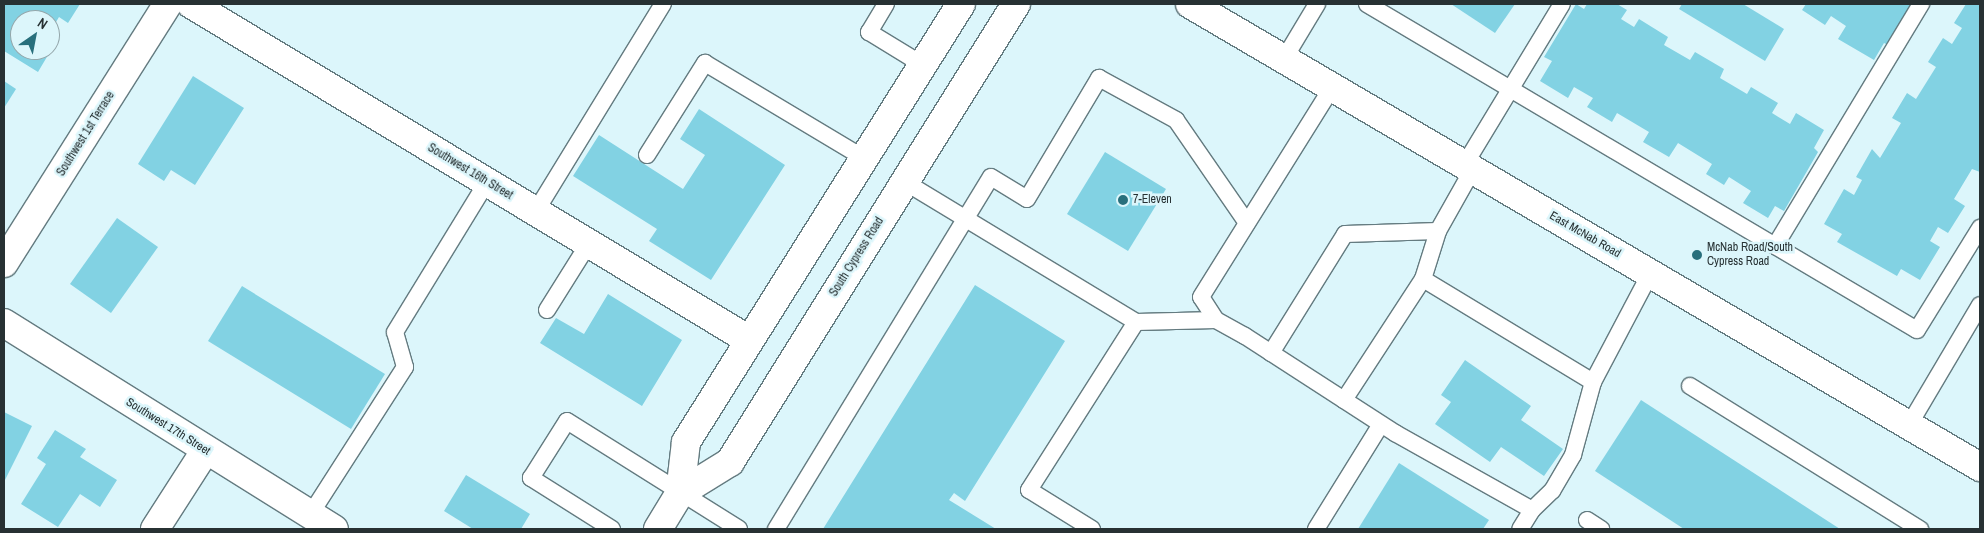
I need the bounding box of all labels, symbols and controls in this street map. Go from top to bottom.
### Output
north arrow [10,10,60,60]
text: N [34,13,51,33]
street label: Southwest 1st Terrace [54,89,118,179]
street label: Southwest 16th Street [425,141,515,203]
place label: 7-Eleven [1133,193,1172,207]
marker: 7-Eleven [1117,194,1129,206]
street label: East McNab Road [1547,209,1623,261]
street label: South Cypress Road [827,215,887,299]
place label: McNab Road/South Cypress Road [1707,241,1793,269]
marker: McNab Road/South Cypress Road [1691,249,1703,261]
street label: Southwest 17th Street [123,395,213,459]

